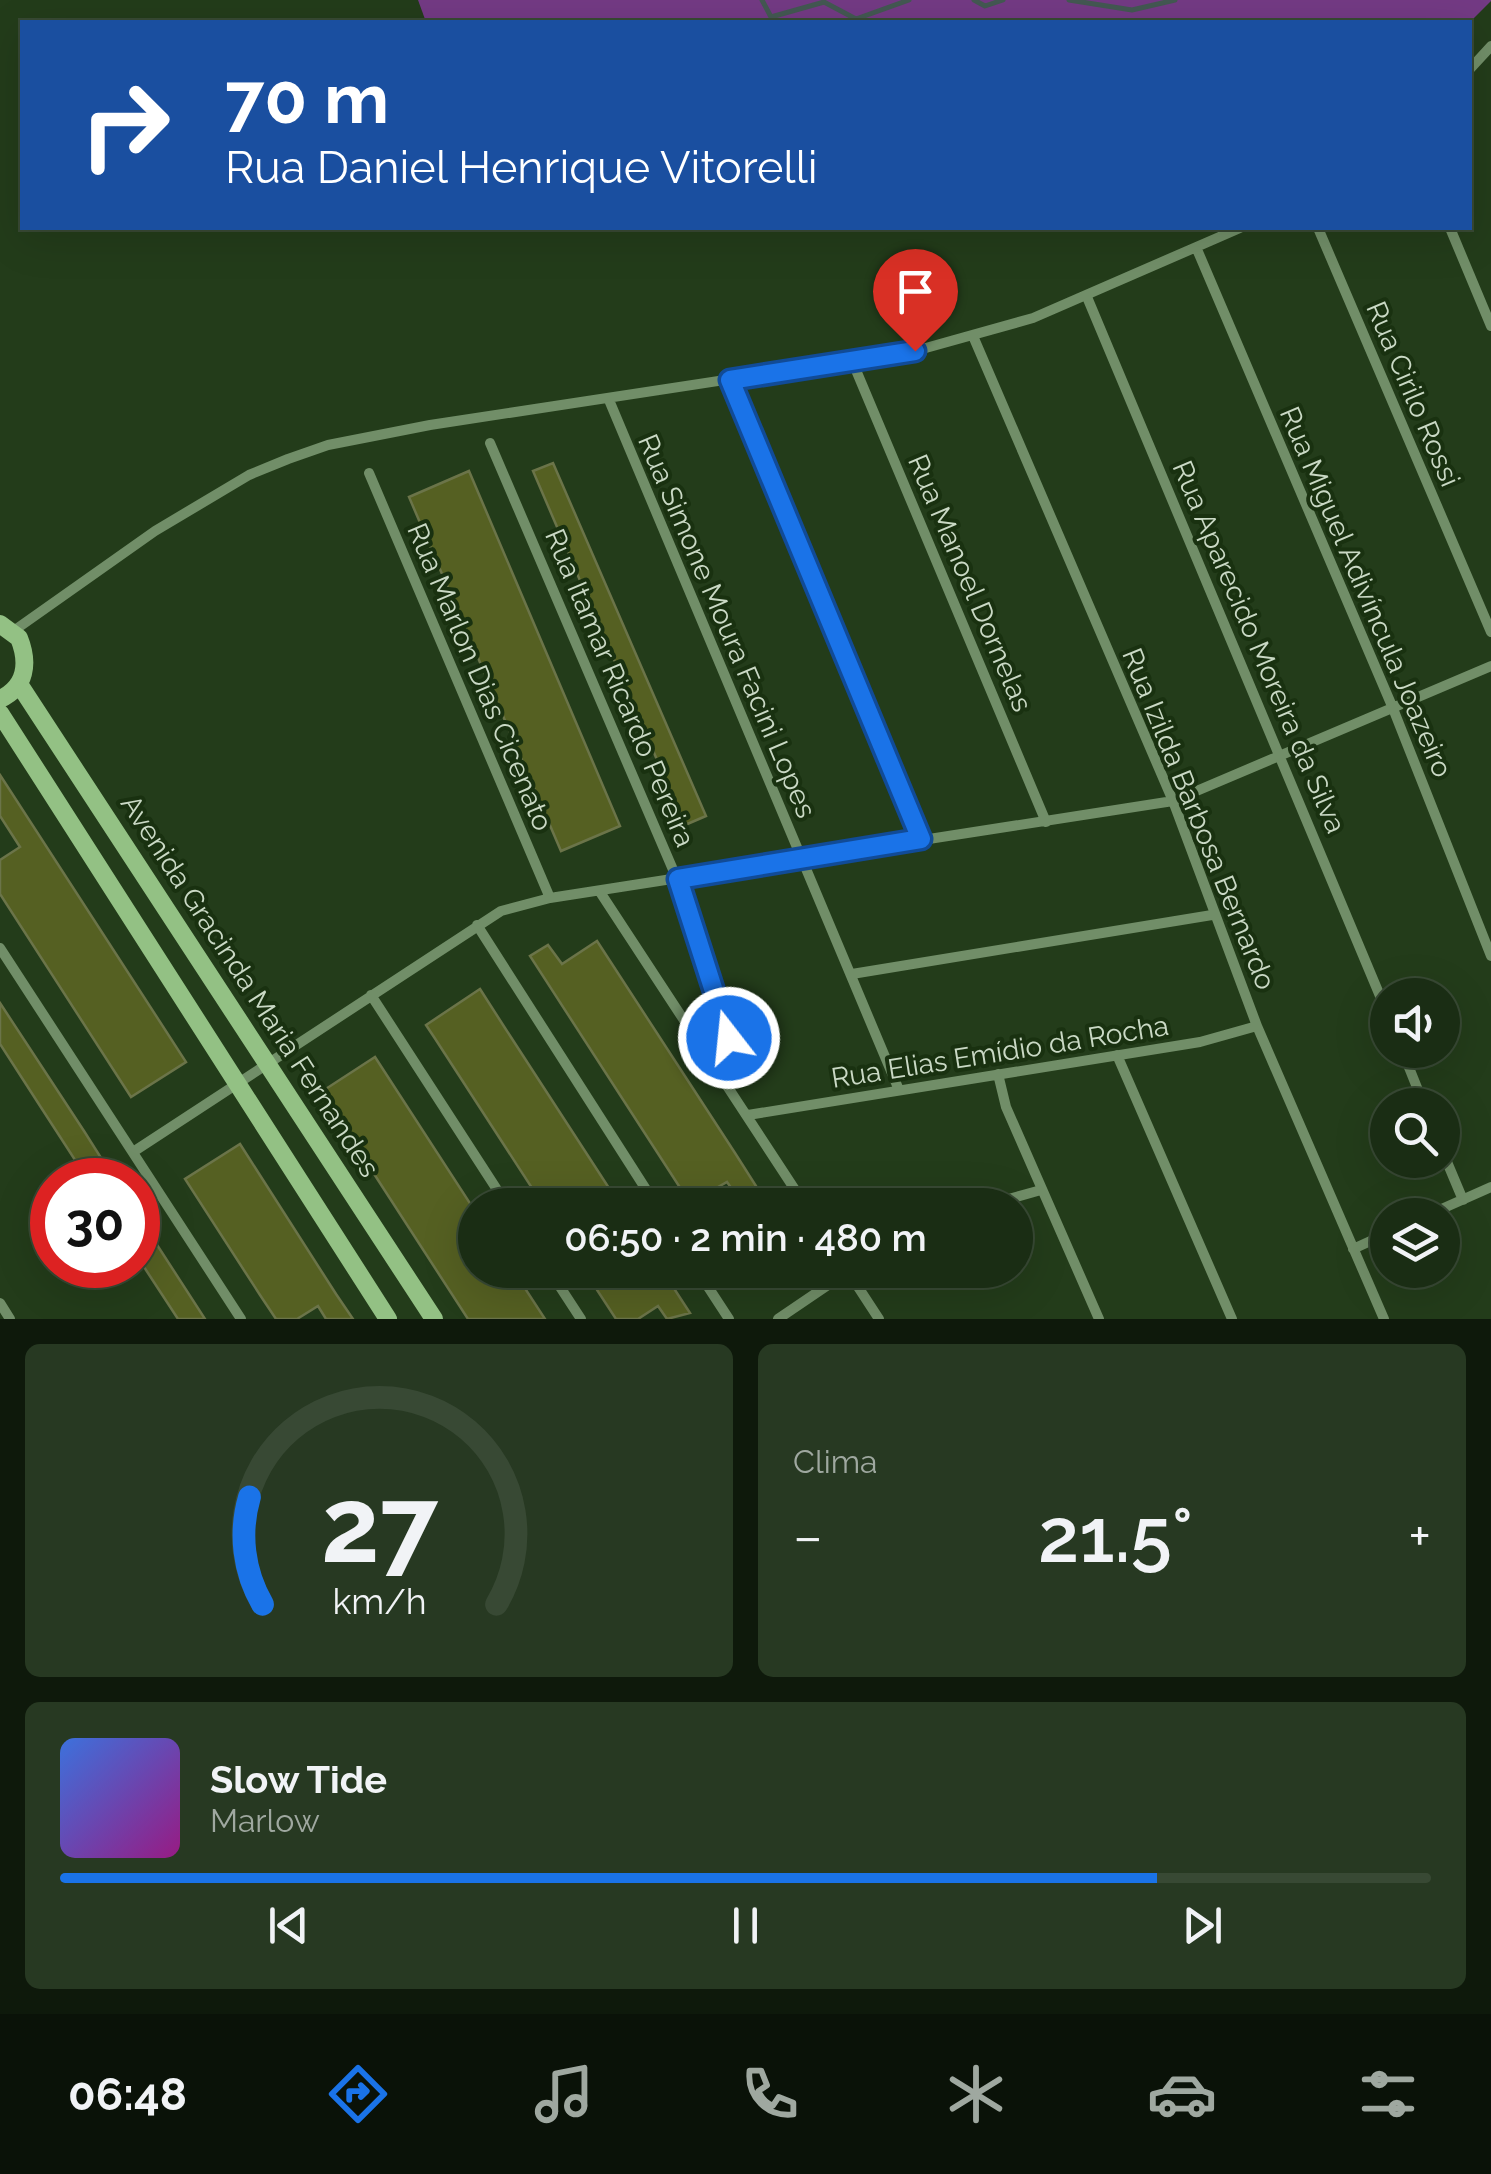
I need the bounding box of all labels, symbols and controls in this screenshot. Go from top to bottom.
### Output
text: 70 m [225,57,389,139]
icon: right [60,60,190,190]
text: Rua Daniel Henrique Vitorelli [225,141,818,194]
pin [873,249,958,352]
icon: arrive [888,264,943,319]
street label: Rua Cirilo Rossi [1359,297,1467,491]
street label: Rua Miguel Adivíncula Joazeiro [1273,402,1459,782]
street label: Rua Simone Moura Facini Lopes [631,429,823,823]
street label: Rua Manoel Dornelas [901,450,1039,716]
street label: Rua Aparecido Moreira da Silva [1165,456,1353,838]
street label: Rua Marlon Dias Cicenato [400,518,560,836]
street label: Rua Itamar Ricardo Pereira [538,524,702,852]
street label: Rua Izilda Barbosa Bernardo [1115,644,1283,994]
street label: Avenida Gracinda Maria Fernandes [114,789,386,1183]
map controls [1370,978,1460,1288]
button: sound [1370,978,1460,1068]
position arrow [677,986,781,1090]
street label: Rua Elias Emídio da Rocha [829,1009,1171,1095]
button: search [1370,1088,1460,1178]
speed limit sign: 30 [30,1158,160,1288]
button: layers [1370,1198,1460,1288]
text: 06:50 · 2 min · 480 m [564,1215,927,1260]
text: Clima [793,1443,877,1480]
text: 27 [320,1464,438,1586]
text: 21.5° [1038,1491,1193,1580]
text: − [793,1504,823,1569]
text: + [1408,1504,1431,1569]
text: km/h [332,1580,426,1622]
text: Slow Tide [210,1757,387,1802]
text: Marlow [210,1802,320,1839]
icon: previous [261,1898,316,1953]
icon: pause [718,1898,773,1953]
icon: next [1175,1898,1230,1953]
icon: directions [323,2059,393,2129]
icon: music [529,2059,599,2129]
icon: phone [735,2059,805,2129]
icon: climate [941,2059,1011,2129]
icon: car [1147,2059,1217,2129]
icon: filters [1353,2059,1423,2129]
text: 06:48 [68,2068,187,2121]

